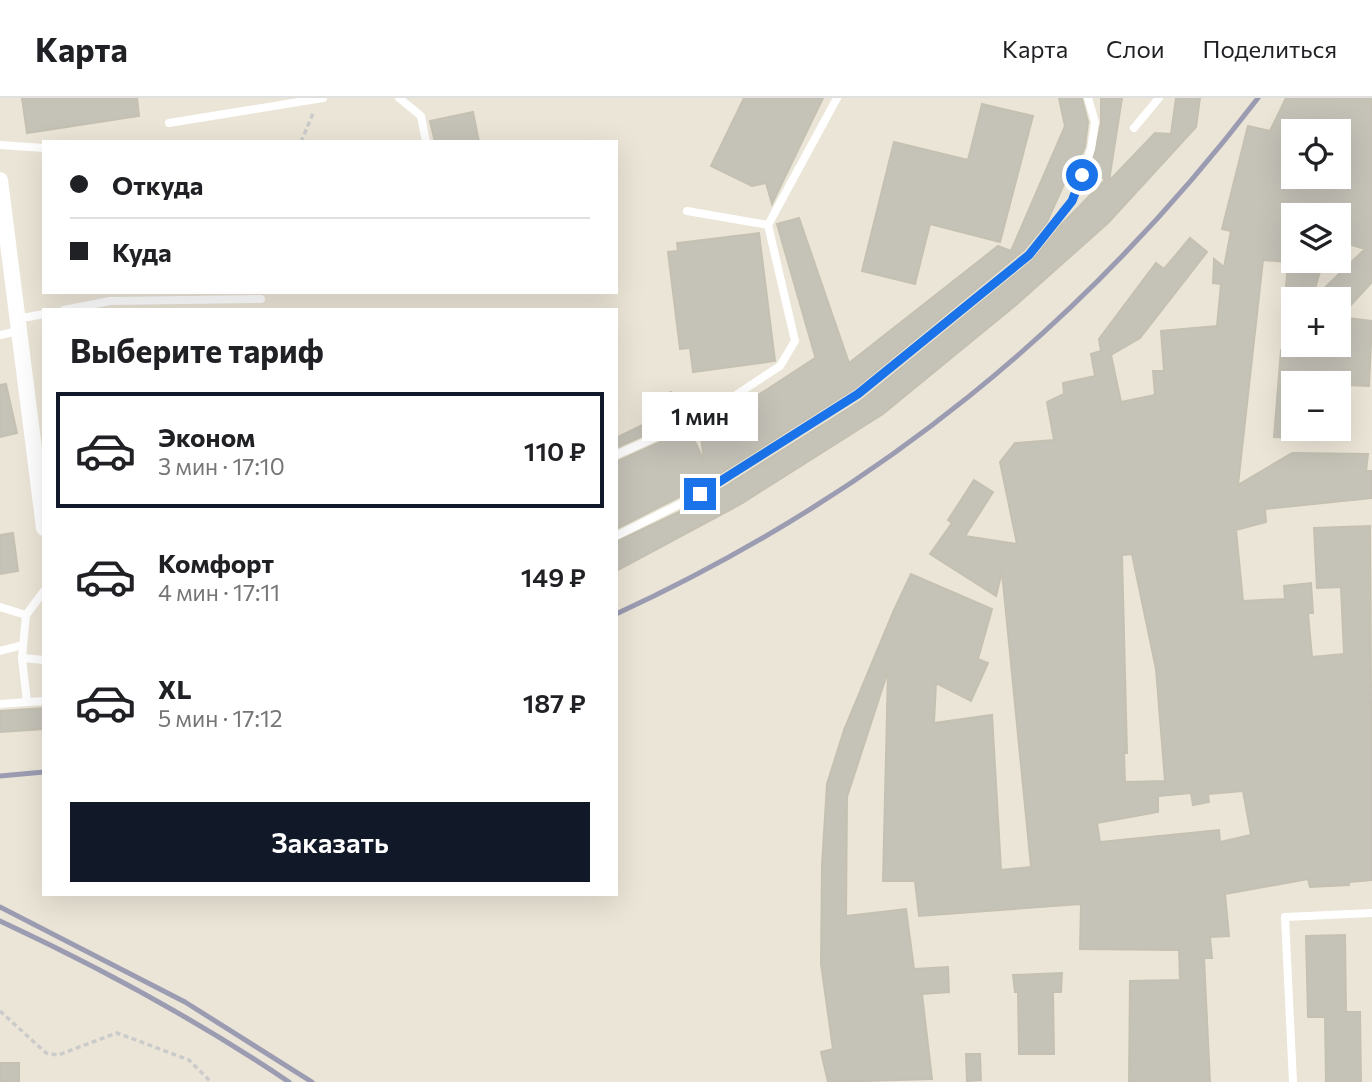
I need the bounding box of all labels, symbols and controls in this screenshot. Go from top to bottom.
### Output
text: Карта [35,28,128,69]
text: Карта [1002,34,1068,63]
text: Слои [1106,34,1164,63]
text: Поделиться [1202,34,1337,63]
map controls [1281,119,1351,441]
button: locate [1281,119,1351,189]
route start [1066,159,1098,191]
text: Откуда [112,169,203,200]
button: layers [1281,203,1351,273]
text: Куда [112,236,172,267]
button: + [1281,287,1351,357]
text: Выберите тариф [70,330,324,370]
button: − [1281,371,1351,441]
callout: 1 мин [642,392,758,442]
text: 1 мин [671,402,729,430]
icon: car [74,419,137,482]
text: Эконом [158,421,255,452]
text: 110 ₽ [524,435,586,466]
text: 3 мин · 17:10 [158,452,285,480]
route end [684,478,716,510]
icon: car [74,545,137,608]
text: Комфорт [158,547,274,578]
text: 149 ₽ [521,561,586,592]
text: 4 мин · 17:11 [158,578,280,606]
icon: car [74,671,137,734]
text: XL [158,673,192,704]
text: 187 ₽ [523,687,586,718]
text: 5 мин · 17:12 [158,704,283,732]
button: Заказать [70,802,590,882]

